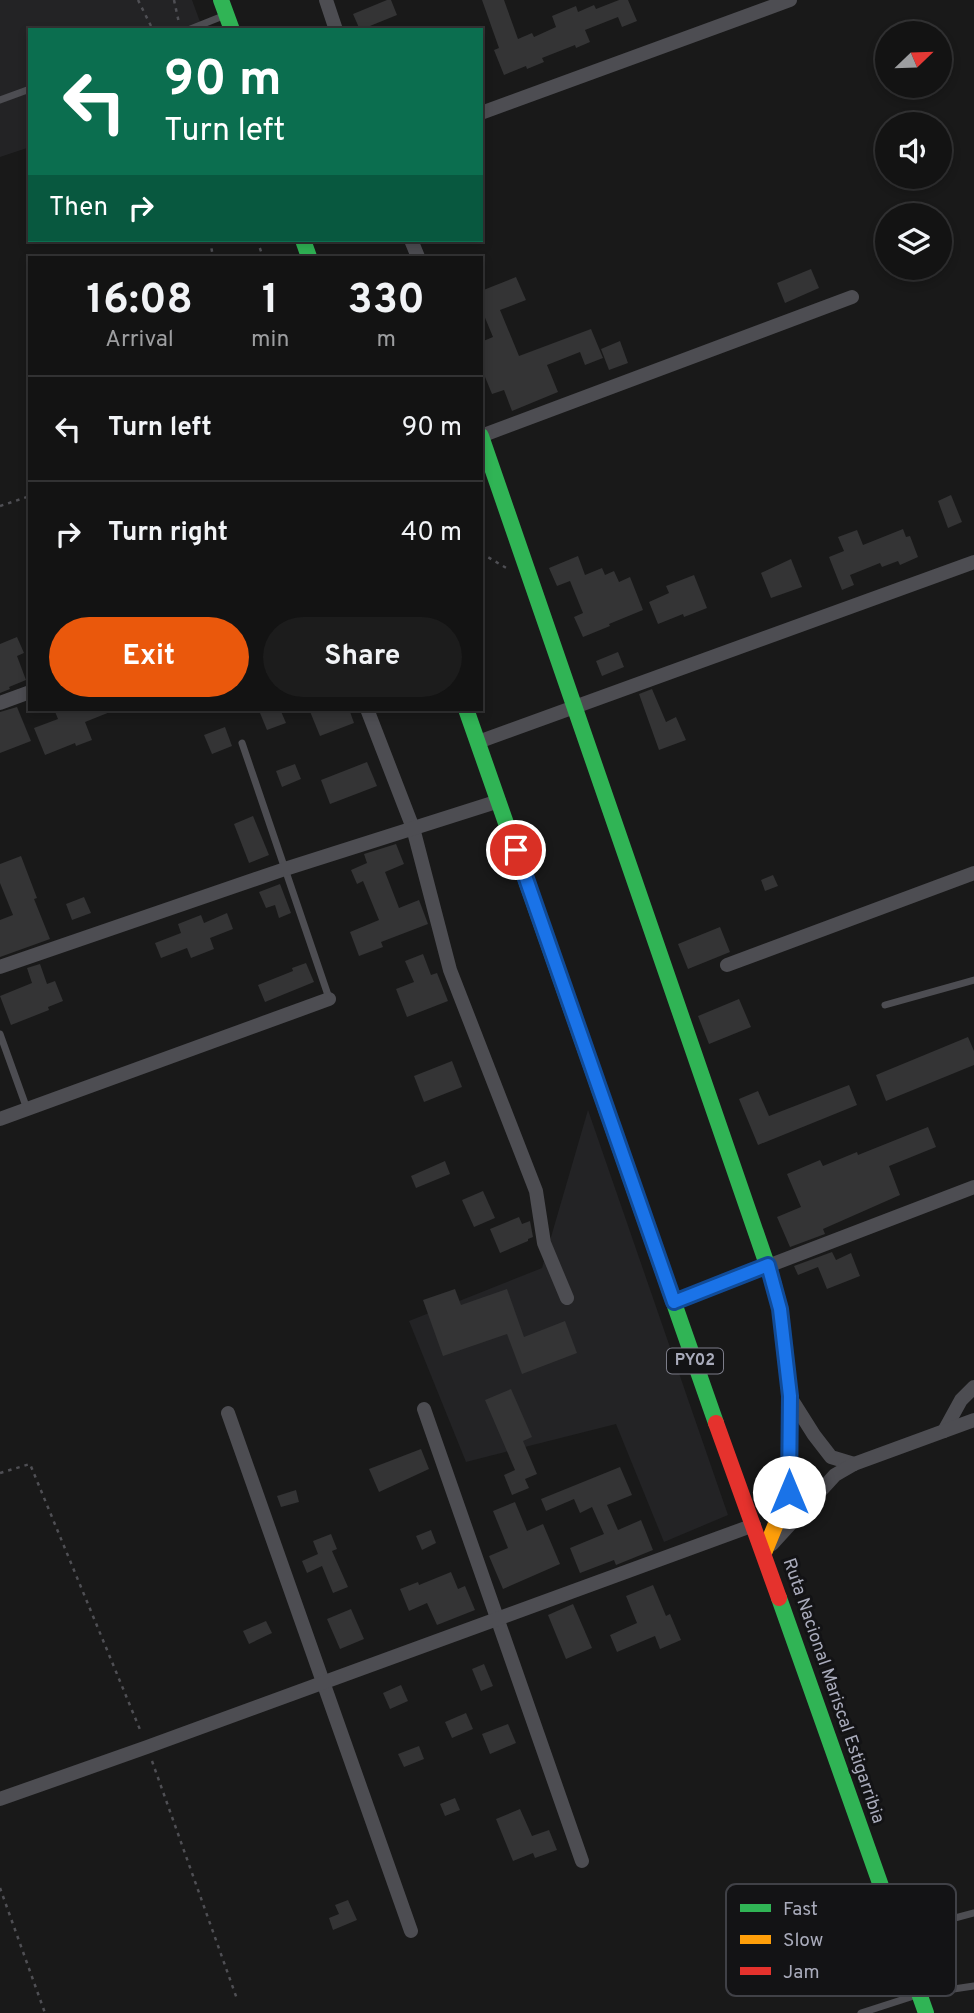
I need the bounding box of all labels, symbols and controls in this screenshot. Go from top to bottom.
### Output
north arrow [875,21,952,98]
map controls [875,21,952,280]
text: 90 m [164,51,282,113]
icon: left [49,56,140,147]
text: Turn left [164,112,285,152]
button: sound [875,112,952,189]
icon: right [122,189,160,227]
text: Then [49,192,108,225]
button: layers [875,203,952,280]
text: 16:08 [86,275,193,328]
text: 1 [262,275,279,328]
text: 330 [348,275,425,328]
text: Arrival [105,326,174,355]
text: min [251,326,289,355]
text: m [376,326,396,355]
icon: left [49,410,87,448]
text: Turn left [108,412,212,445]
text: 90 m [402,412,462,445]
icon: right [49,515,87,553]
text: Turn right [108,517,228,550]
text: 40 m [401,517,462,550]
button: Exit [49,617,249,697]
button: Share [263,617,462,697]
pin [486,820,546,880]
icon: arrive [497,831,535,869]
road number: PY02 [667,1348,723,1373]
position arrow [752,1455,826,1529]
street label: Ruta Nacional Mariscal Estigarribia [777,1555,889,1827]
legend [726,1884,956,1996]
text: Fast [783,1898,818,1922]
text: Slow [783,1929,823,1953]
text: Jam [783,1961,820,1985]

